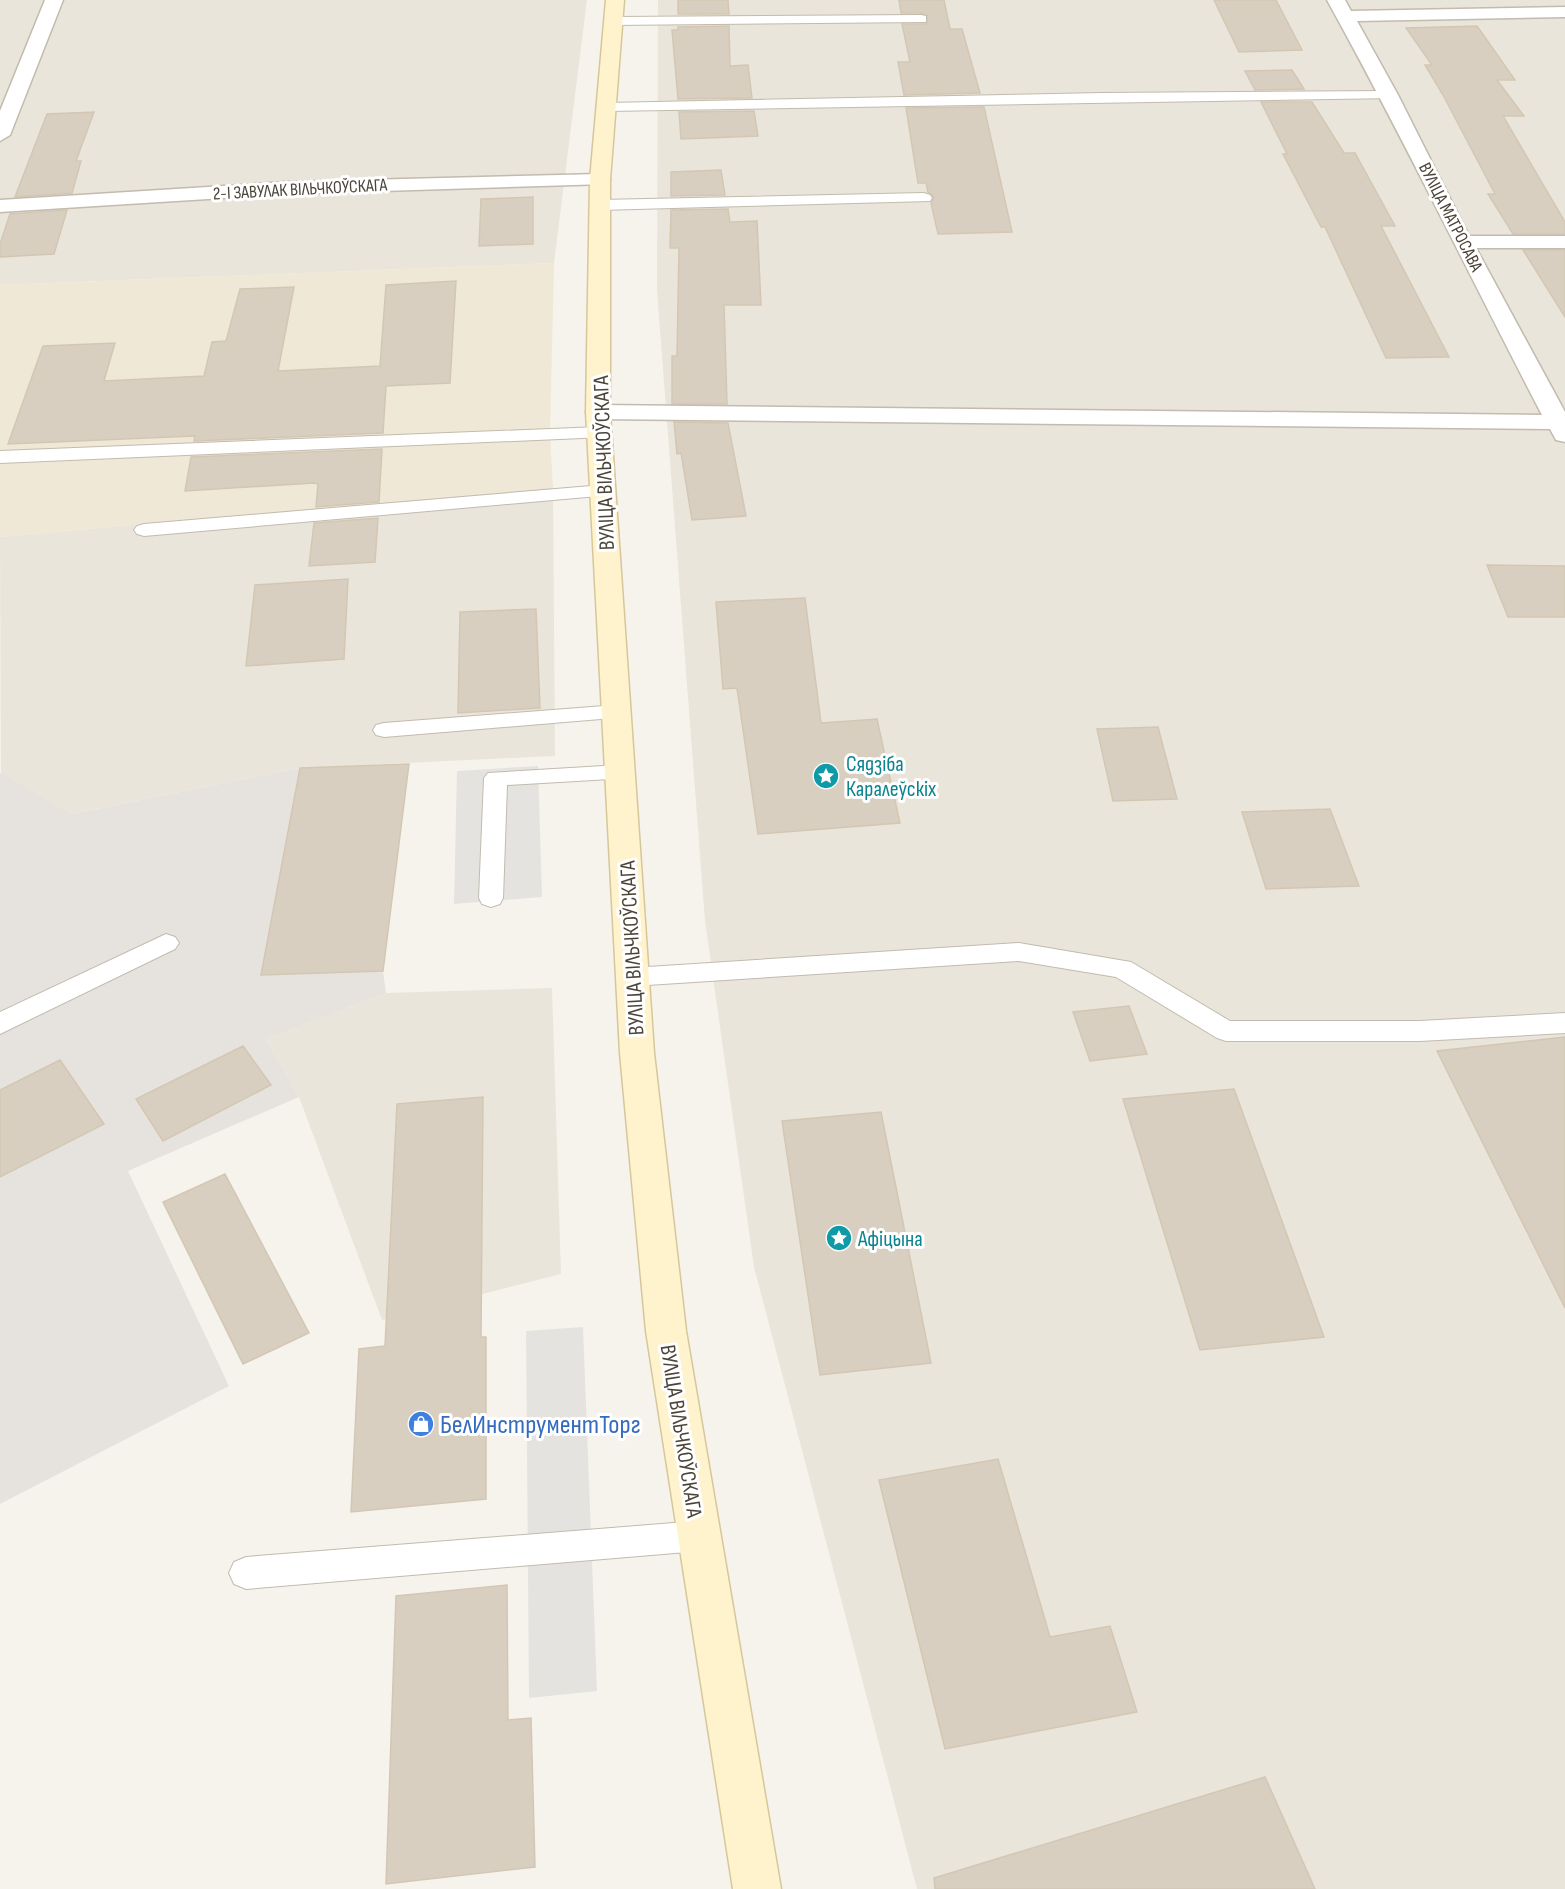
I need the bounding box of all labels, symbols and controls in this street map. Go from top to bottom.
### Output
street label: ВУЛІЦА МАТРОСАВА [1414,159,1487,275]
street label: 2-І ЗАВУЛАК ВІЛЬЧКОЎСКАГА [212,174,388,205]
street label: ВУЛІЦА ВІЛЬЧКОЎСКАГА [588,375,621,551]
place label: Сядзіба Каралеўскіх [846,751,937,803]
place icon: Сядзіба Каралеўскіх [811,761,841,791]
street label: ВУЛІЦА ВІЛЬЧКОЎСКАГА [614,859,651,1036]
place icon: Афіцына [824,1223,854,1253]
place label: Афіцына [857,1226,923,1253]
street label: ВУЛІЦА ВІЛЬЧКОЎСКАГА [654,1343,708,1520]
shop icon: БелИнструментТорг [406,1409,436,1439]
place label: БелИнструментТорг [440,1409,641,1441]

